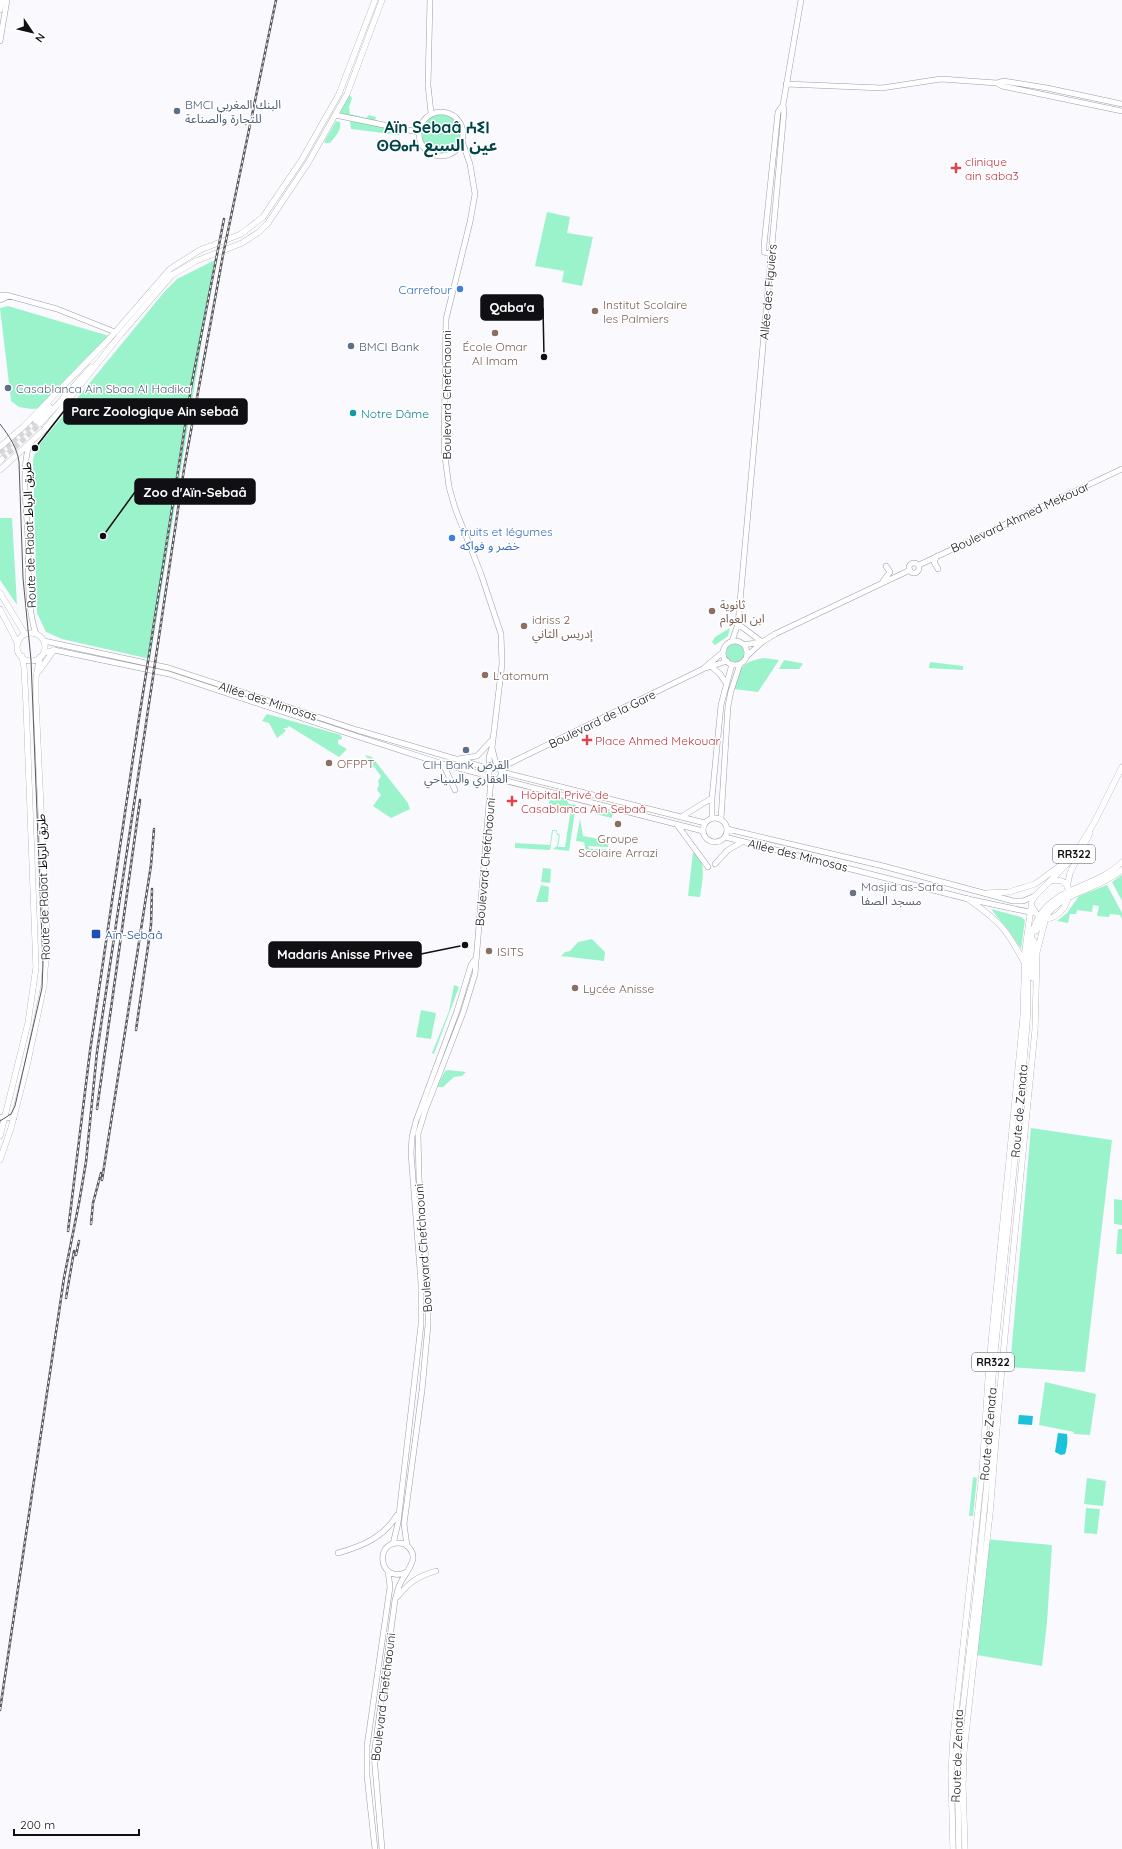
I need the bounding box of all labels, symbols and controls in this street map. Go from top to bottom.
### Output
north arrow [12,12,52,52]
text: N [32,30,48,45]
place label: BMCI البنك المغربي للتجارة والصناعة [185,97,281,126]
marker: BMCI البنك المغربي للتجارة والصناعة [172,106,182,116]
district label: Aïn Sebaâ ⵄⵉⵏ ⵙⴱⴰⵄ عين السبع [376,117,498,158]
place label: clinique ain saba3 [965,154,1019,183]
marker: clinique ain saba3 [950,162,962,174]
street label: Allée des Figuiers [756,243,780,341]
place label: Carrefour [399,282,452,297]
marker: Carrefour [455,284,465,294]
callout: Qaba'a [481,295,543,320]
place label: Institut Scolaire les Palmiers [603,297,688,326]
text: Qaba'a [489,299,535,315]
marker: Institut Scolaire les Palmiers [590,306,600,316]
marker: École Omar Al Imam [490,328,500,338]
street label: Boulevard Chefchaouni [439,331,454,459]
place label: BMCI Bank [359,339,419,354]
place label: École Omar Al Imam [462,339,528,368]
marker: BMCI Bank [346,341,356,351]
place label: Casablanca Ain Sbaa Al Hadika [16,381,191,396]
marker: Casablanca Ain Sbaa Al Hadika [3,383,13,393]
callout: Parc Zoologique Ain sebaâ [64,399,247,424]
text: Parc Zoologique Ain sebaâ [71,403,239,419]
place label: Notre Dâme [361,406,429,421]
marker: Notre Dâme [348,408,358,418]
street label: Route de Rabat طريق الرباط [19,462,40,608]
street label: Boulevard Ahmed Mekouar [948,478,1092,556]
callout: Zoo d'Aïn-Sebaâ [135,479,255,504]
text: Zoo d'Aïn-Sebaâ [143,484,247,500]
place label: fruits et légumes خضر و فواكه [460,524,553,553]
marker: fruits et légumes خضر و فواكه [447,533,457,543]
place label: ثانوية ابن العوام [720,597,765,628]
marker: ثانوية ابن العوام [707,606,717,616]
place label: idriss 2 إدريس الثاني [532,612,593,643]
marker: idriss 2 إدريس الثاني [519,621,529,631]
place label: L'atomum [493,668,549,683]
marker: L'atomum [480,670,490,680]
street label: Allée des Mimosas [217,678,319,724]
street label: Boulevard de la Gare [546,686,658,751]
place label: Place Ahmed Mekouar [595,733,721,748]
marker: Place Ahmed Mekouar [582,735,592,745]
marker: CIH Bank القرض العقاري والسياحي [461,745,471,755]
place label: OFPPT [337,756,375,771]
place label: CIH Bank القرض العقاري والسياحي [423,757,509,788]
marker: OFPPT [324,758,334,768]
place label: Hôpital Privé de Casablanca Aîn Sebaâ [521,787,646,816]
marker: Hôpital Privé de Casablanca Aîn Sebaâ [506,795,518,807]
street label: Boulevard Chefchaouni [472,797,498,927]
street label: Route de Rabat طريق الرباط [33,814,54,960]
marker: Groupe Scolaire Arrazi [613,819,623,829]
place label: Groupe Scolaire Arrazi [578,831,658,860]
street label: Allée des Mimosas [747,835,850,875]
road number: RR322 [1053,845,1095,863]
place label: Masjid as-Safa مسجد الصفا [861,879,943,908]
marker: Masjid as-Safa مسجد الصفا [848,888,858,898]
place label: Aïn-Sebaâ [105,927,162,942]
marker: Aïn-Sebaâ [90,928,102,940]
callout: Madaris Anisse Privee [269,942,421,967]
place label: ISITS [497,944,524,959]
text: Madaris Anisse Privee [277,946,413,962]
marker: ISITS [484,946,494,956]
place label: Lycée Anisse [583,981,654,996]
marker: Lycée Anisse [570,983,580,993]
street label: Route de Zenata [1007,1064,1031,1158]
street label: Boulevard Chefchaouni [411,1183,435,1313]
road number: RR322 [972,1353,1014,1371]
street label: Route de Zenata [976,1387,1000,1481]
street label: Boulevard Chefchaouni [368,1632,398,1762]
street label: Route de Zenata [948,1709,966,1803]
scale bar [14,1811,139,1837]
text: 200 m [20,1817,55,1832]

